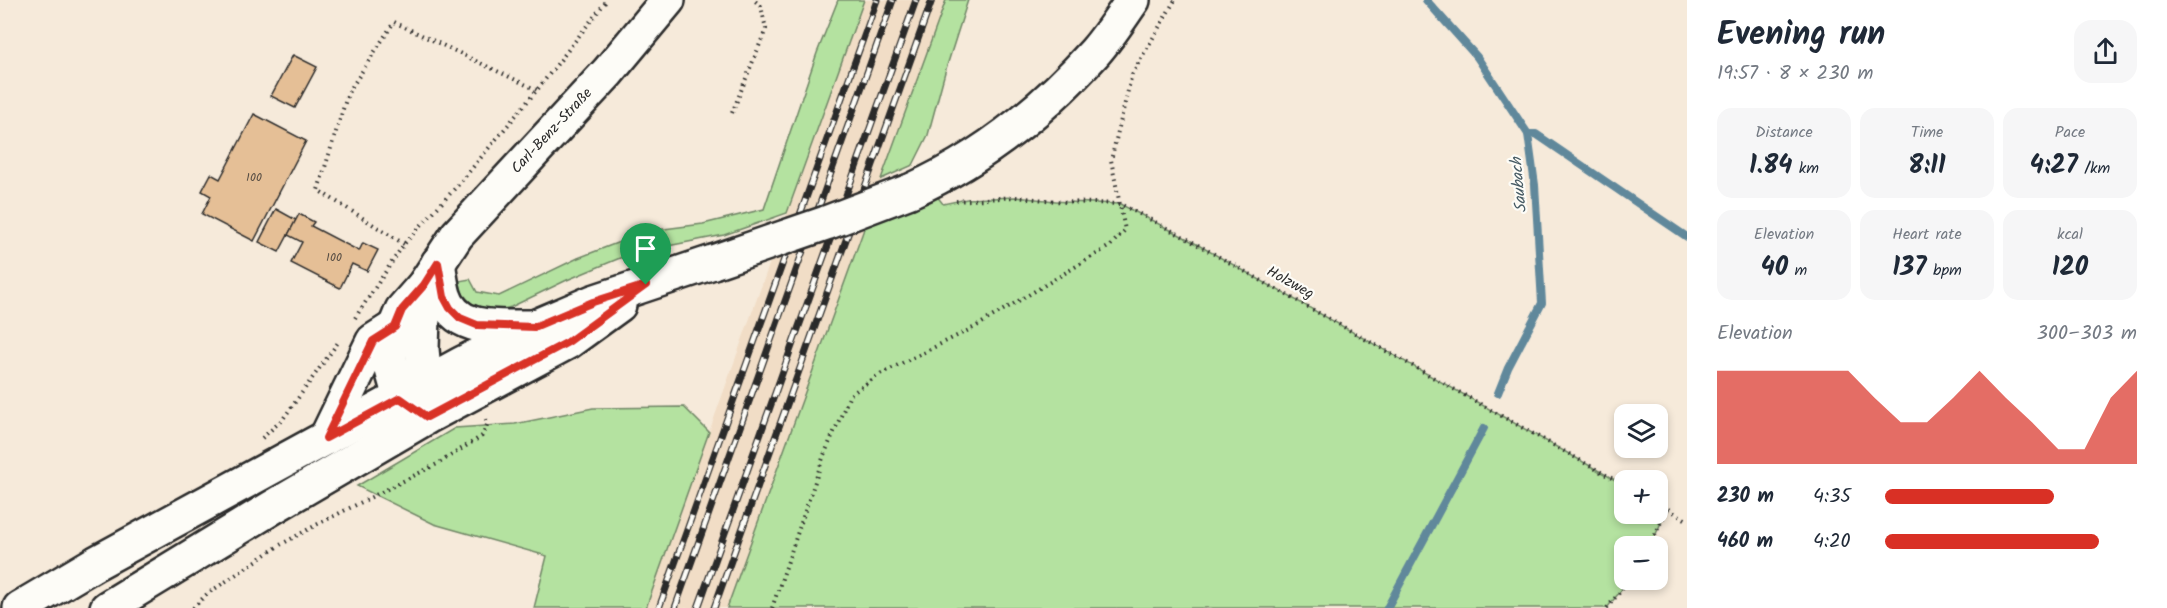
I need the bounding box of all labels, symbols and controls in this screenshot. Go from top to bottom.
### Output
text: Evening run [1717,9,1885,62]
button: share [2074,20,2137,83]
text: 19:57 · 8 × 230 m [1717,58,1874,90]
street label: Carl-Benz-Straße [505,82,599,180]
text: Distance [1755,120,1813,145]
text: Time [1911,120,1943,145]
text: Pace [2055,120,2085,145]
text: 1.84 [1749,145,1792,187]
text: 8:11 [1908,145,1946,187]
text: 4:27 [2030,145,2078,187]
water label: Saubach [1504,155,1534,214]
text: km [1792,156,1819,181]
text: /km [2078,156,2110,181]
house number: 100 [246,168,262,187]
text: Elevation [1754,222,1814,247]
text: Heart rate [1892,222,1962,247]
text: kcal [2057,222,2083,247]
pin [620,223,671,285]
icon: arrive [629,232,662,265]
text: 40 [1761,247,1788,289]
text: 137 [1892,247,1927,289]
text: 120 [2052,247,2088,289]
house number: 100 [326,248,342,267]
text: m [1788,258,1807,283]
text: bpm [1927,258,1962,283]
street label: Holzweg [1262,260,1318,306]
text: Elevation [1717,318,1793,350]
text: 300–303 m [2037,318,2137,350]
map controls [1614,404,1668,590]
button: layers [1614,404,1668,458]
button: + [1614,470,1668,524]
text: 230 m [1717,481,1774,513]
text: 4:35 [1813,481,1851,513]
text: 460 m [1717,526,1773,558]
text: 4:20 [1813,526,1851,558]
button: − [1614,536,1668,590]

